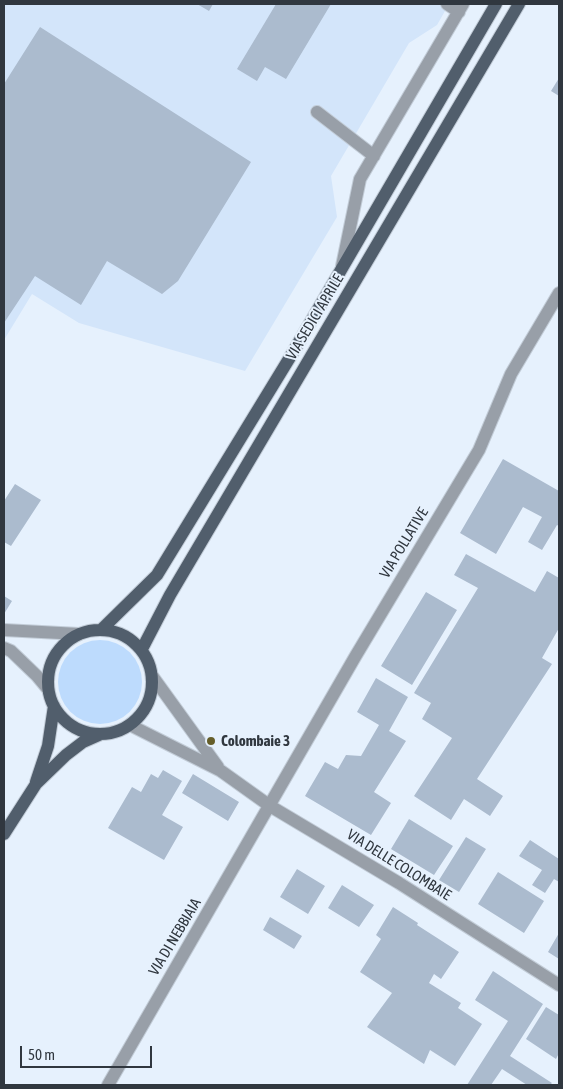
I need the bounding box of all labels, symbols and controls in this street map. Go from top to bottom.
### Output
street label: VIA SEDICI APRILE [282,271,348,363]
street label: VIA POLLATIVE [376,504,432,582]
place label: Colombaie 3 [221,732,290,750]
marker: Colombaie 3 [205,735,217,747]
street label: VIA DELLE COLOMBAIE [344,826,454,904]
street label: VIA DI NEBBIAIA [145,895,205,979]
scale bar [22,1036,155,1068]
text: 50 m [28,1046,55,1063]

